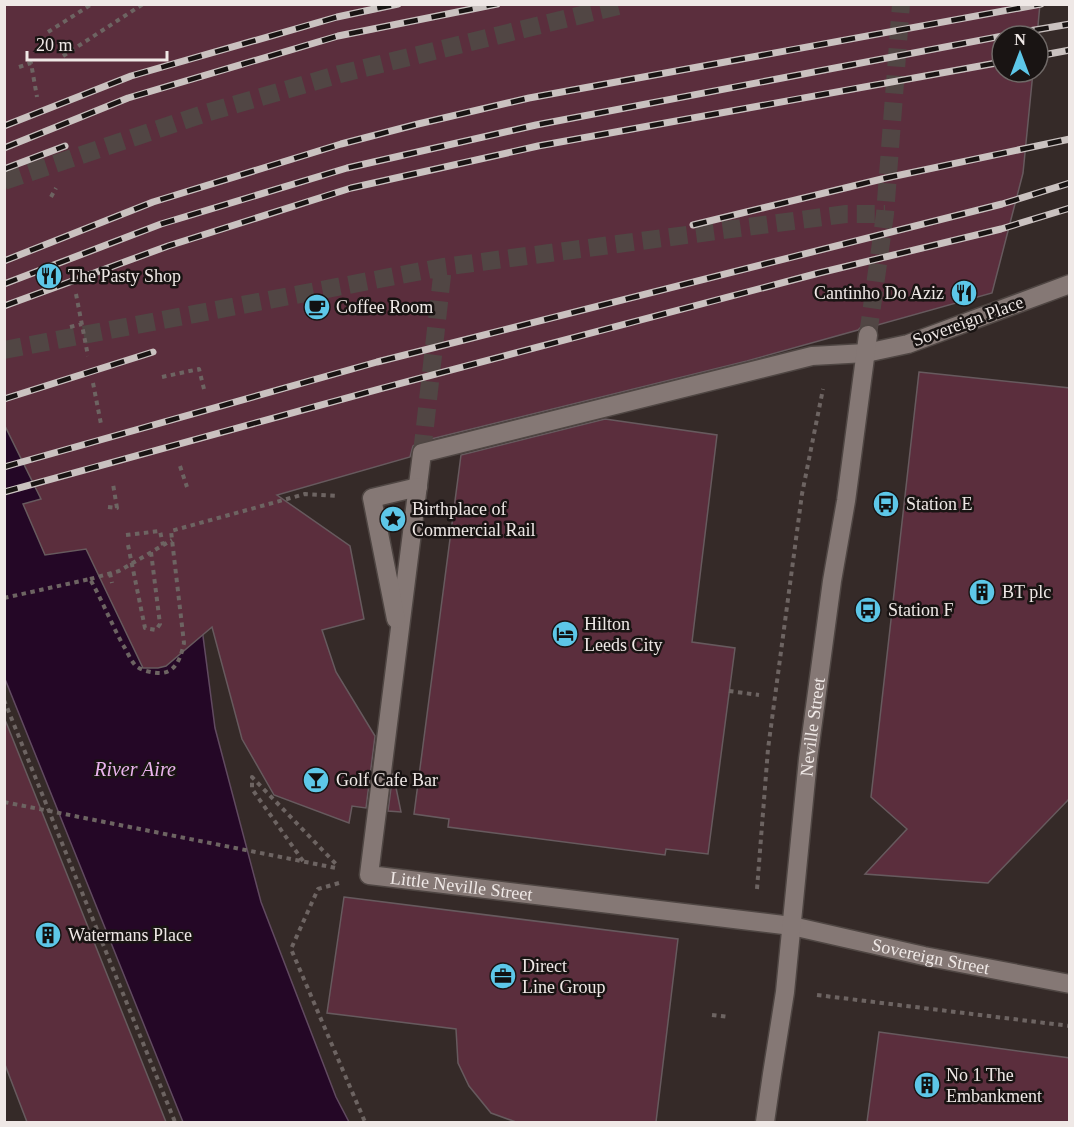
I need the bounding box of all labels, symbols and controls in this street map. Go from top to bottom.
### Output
scale bar [27,24,166,62]
north arrow [990,24,1050,84]
text: N [1014,31,1026,48]
text: 20 m [36,35,73,55]
restaurant icon: The Pasty Shop [34,261,64,291]
place label: The Pasty Shop [68,266,181,286]
restaurant icon: Cantinho Do Aziz [949,278,979,308]
place label: Cantinho Do Aziz [814,283,944,303]
cafe icon: Coffee Room [302,292,332,322]
street label: Sovereign Place [910,292,1026,350]
place label: Coffee Room [336,297,433,317]
bus stop icon: Station E [871,489,901,519]
place label: Station E [906,494,973,514]
place label: Birthplace of Commercial Rail [412,499,535,540]
place icon: Birthplace of Commercial Rail [378,504,408,534]
building icon: BT plc [967,577,997,607]
place label: BT plc [1002,582,1051,602]
bus stop icon: Station F [853,595,883,625]
place label: Station F [888,600,954,620]
place label: Hilton Leeds City [584,614,663,655]
hotel icon: Hilton Leeds City [550,619,580,649]
street label: Neville Street [796,676,829,777]
water label: River Aire [93,758,176,780]
bar icon: Golf Cafe Bar [301,765,331,795]
place label: Golf Cafe Bar [336,770,438,790]
street label: Little Neville Street [389,868,534,905]
building icon: Watermans Place [33,920,63,950]
place label: Watermans Place [68,925,192,945]
street label: Sovereign Street [870,934,991,978]
place label: Direct Line Group [522,956,605,997]
office icon: Direct Line Group [488,961,518,991]
place label: No 1 The Embankment [946,1065,1042,1106]
building icon: No 1 The Embankment [912,1070,942,1100]

